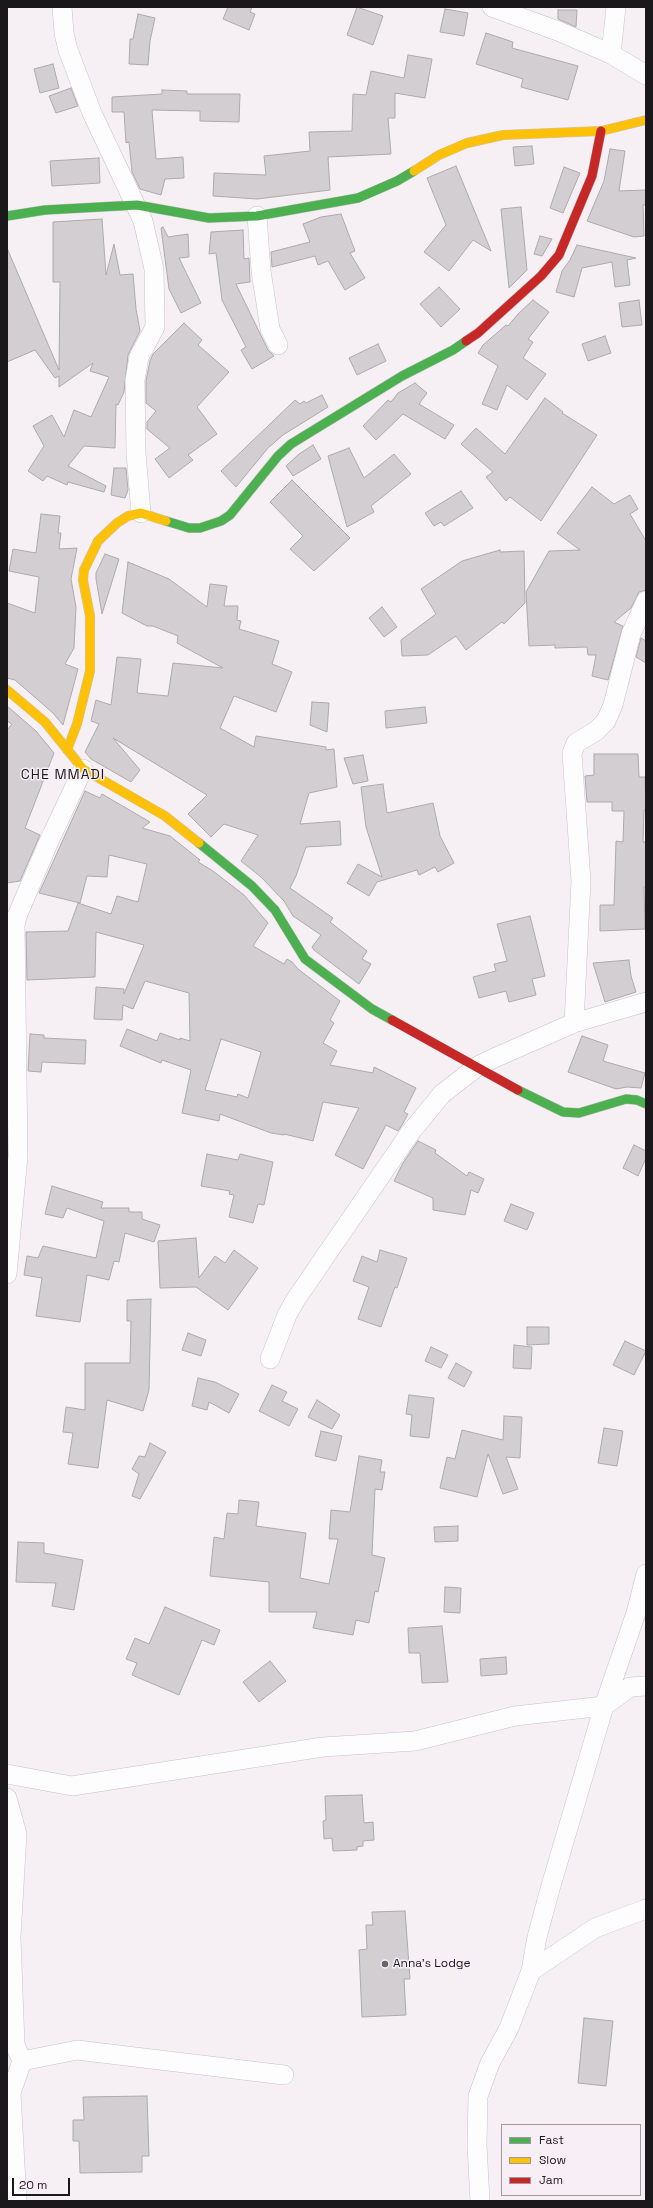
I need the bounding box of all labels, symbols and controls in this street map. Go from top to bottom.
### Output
district label: CHE MMADI [21,767,105,783]
place label: Anna's Lodge [393,1957,471,1971]
marker: Anna's Lodge [380,1959,390,1969]
legend [501,2124,641,2196]
text: Fast [539,2132,564,2148]
text: Slow [539,2152,566,2168]
scale bar [14,2170,72,2196]
text: Jam [539,2172,563,2188]
text: 20 m [19,2177,47,2193]

